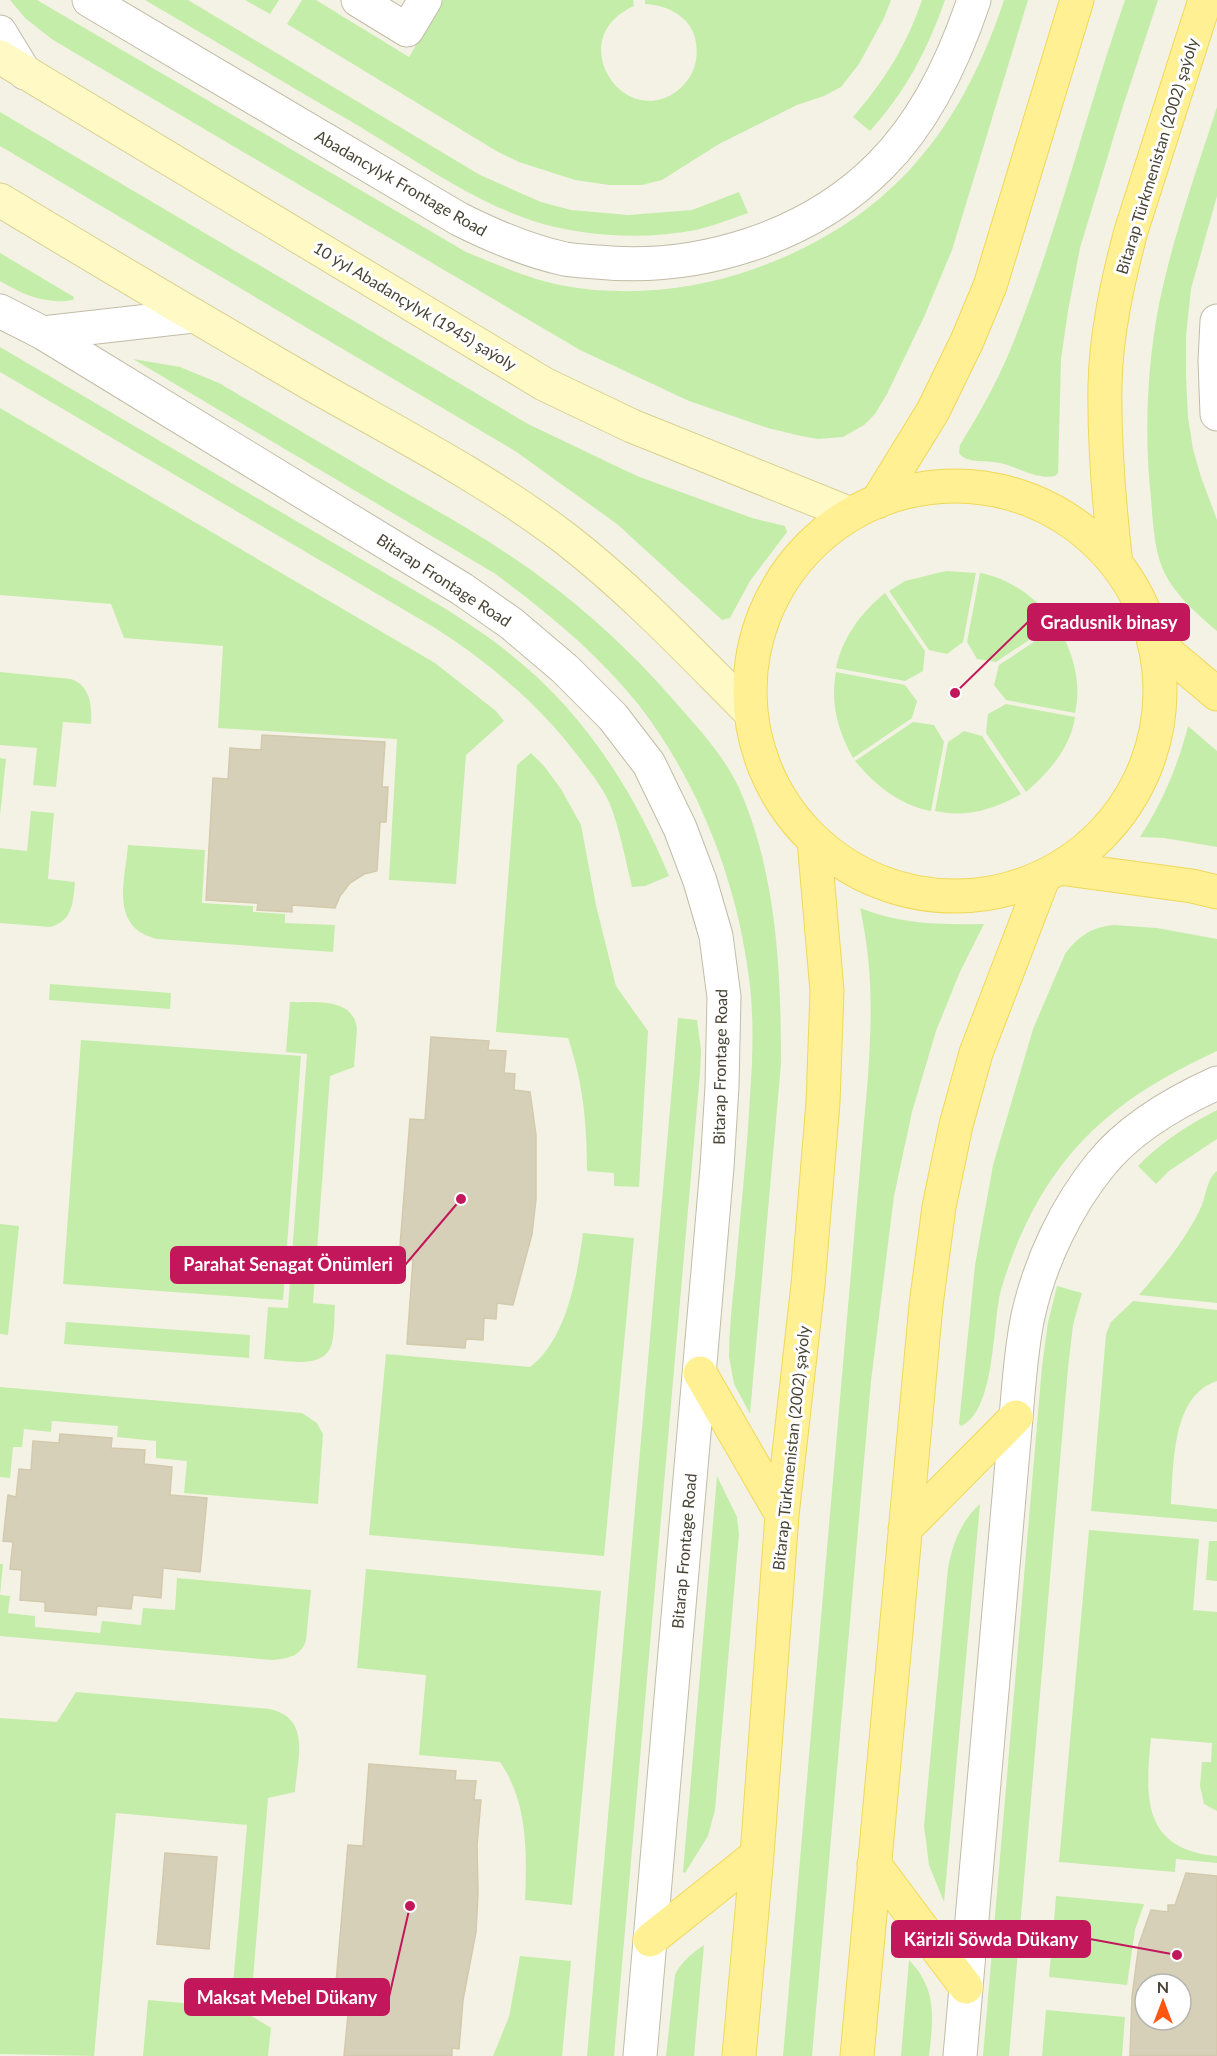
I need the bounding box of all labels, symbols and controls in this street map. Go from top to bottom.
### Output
street label: Bitarap Türkmenistan (2002) şaýoly [1111,35,1202,276]
street label: Abadancylyk Frontage Road [312,126,491,240]
street label: 10 ýyl Abadançylyk (1945) şaýoly [310,237,521,374]
street label: Bitarap Frontage Road [374,529,515,630]
callout: Gradusnik binasy [1028,604,1189,640]
text: Gradusnik binasy [1041,611,1178,633]
street label: Bitarap Frontage Road [709,989,730,1145]
callout: Parahat Senagat Önümleri [171,1247,405,1283]
text: Parahat Senagat Önümleri [183,1253,393,1275]
street label: Bitarap Türkmenistan (2002) şaýoly [768,1324,813,1571]
street label: Bitarap Frontage Road [667,1472,700,1630]
callout: Kärizli Söwda Dükany [892,1921,1090,1957]
text: Kärizli Söwda Dükany [904,1928,1079,1950]
north arrow [1133,1972,1193,2032]
text: N [1157,1977,1169,1996]
callout: Maksat Mebel Dükany [185,1979,389,2015]
text: Maksat Mebel Dükany [197,1986,378,2008]

